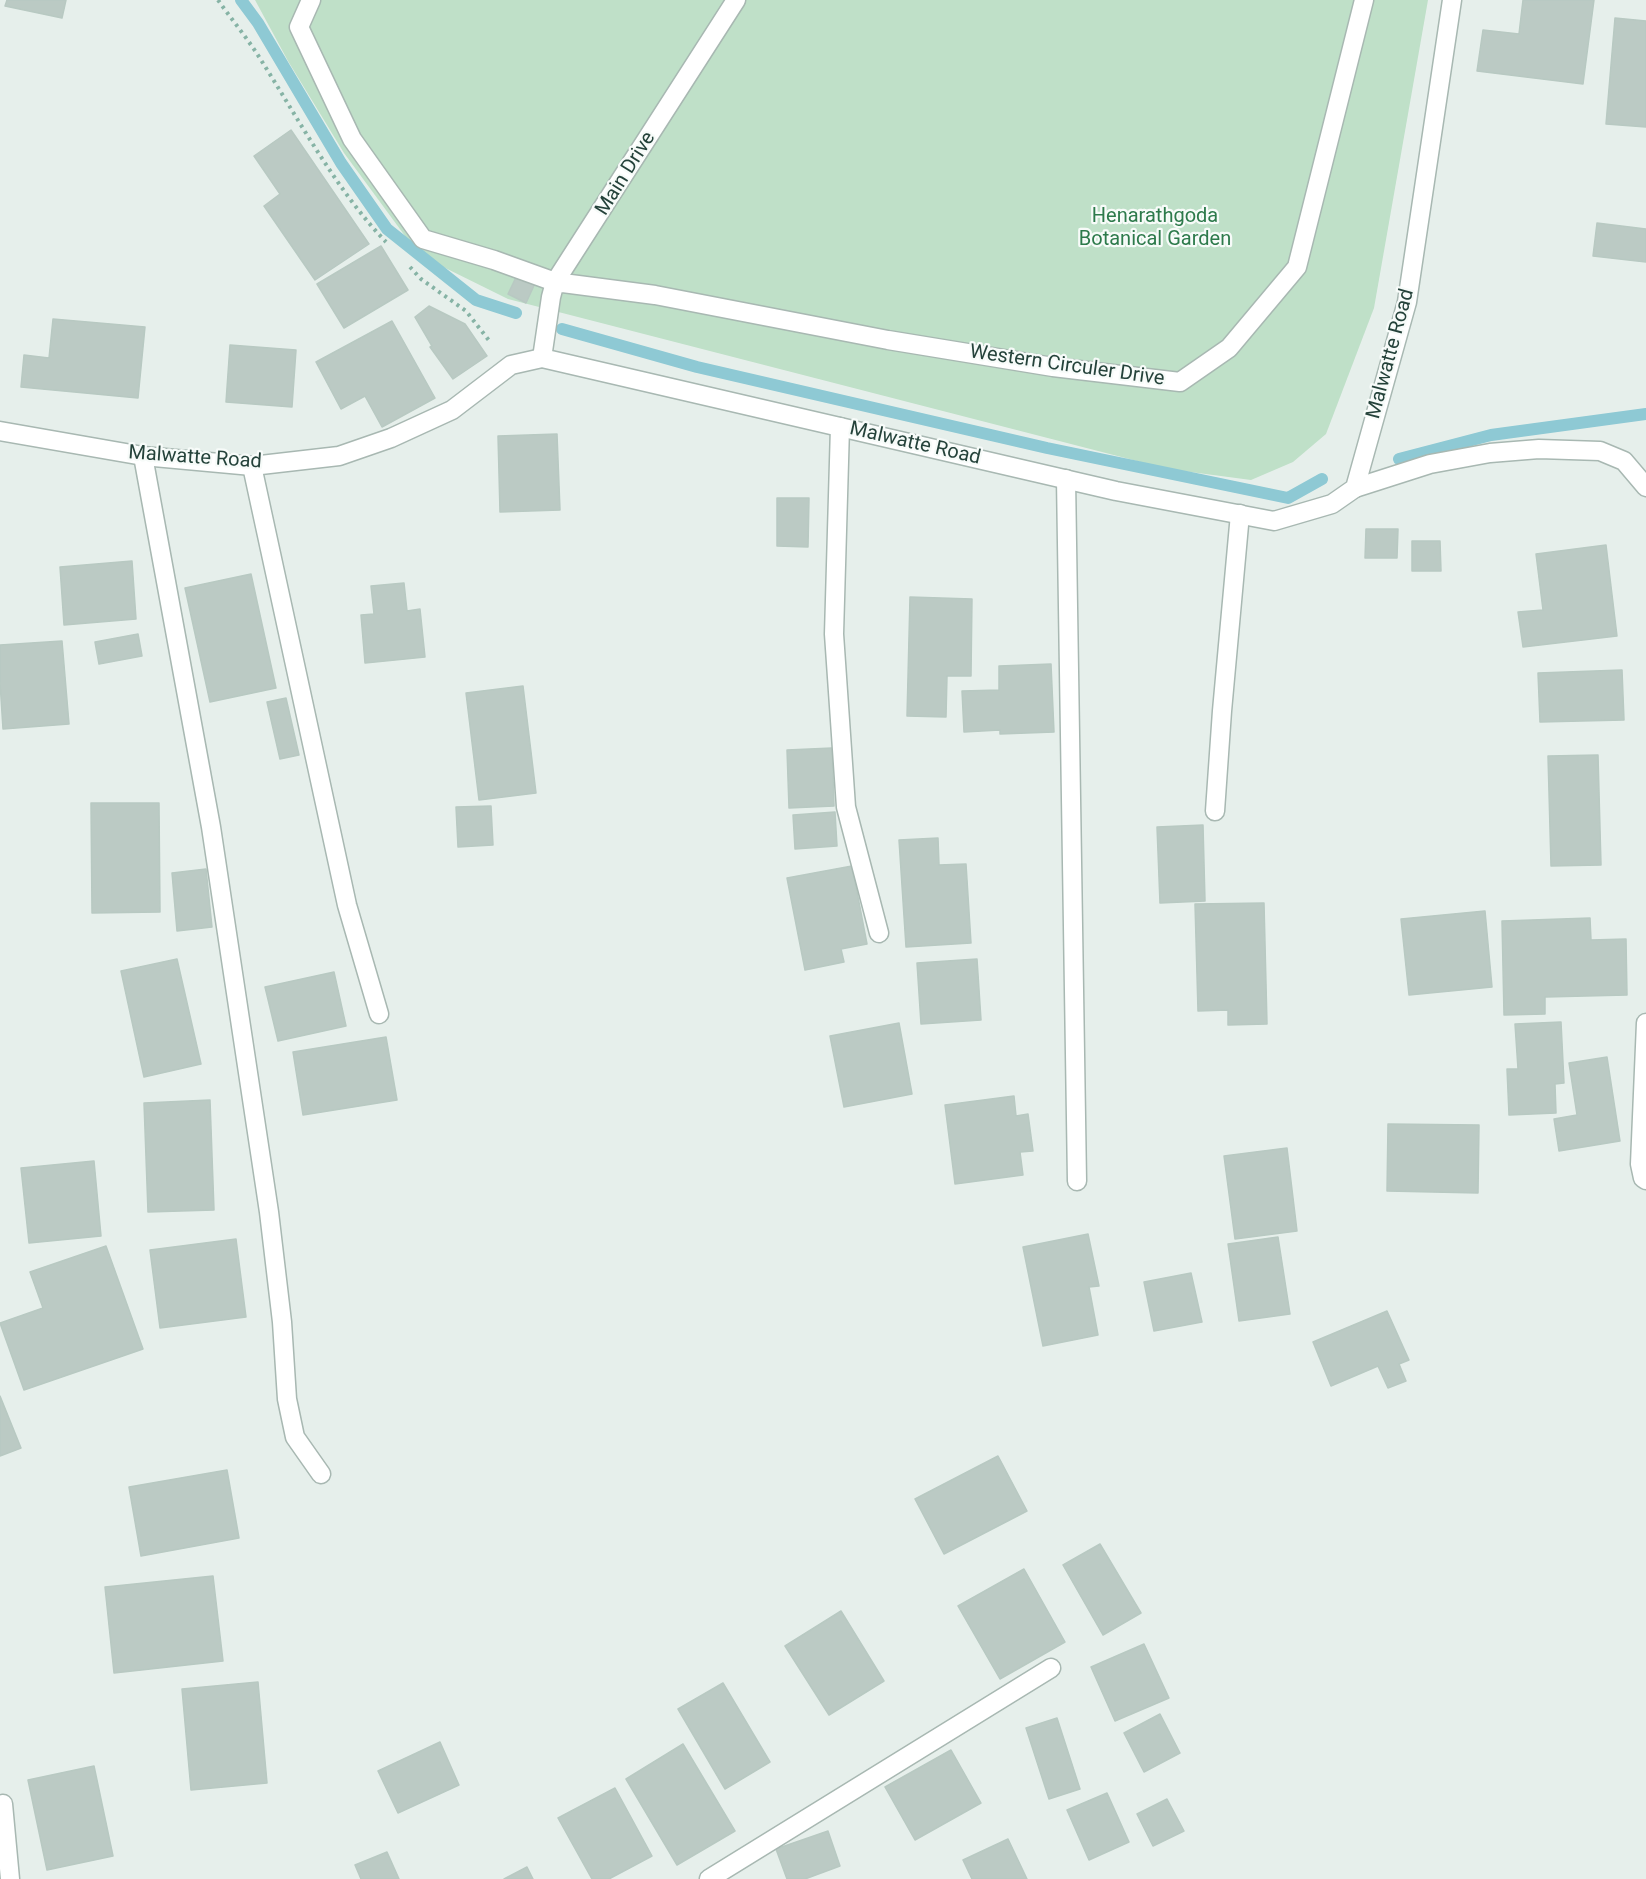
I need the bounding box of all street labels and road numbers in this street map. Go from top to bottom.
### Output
street label: Main Drive [591,128,661,220]
street label: Malwatte Road [1362,286,1420,422]
street label: Western Circuler Drive [968,340,1166,392]
street label: Malwatte Road [847,417,983,471]
street label: Malwatte Road [127,441,263,475]

